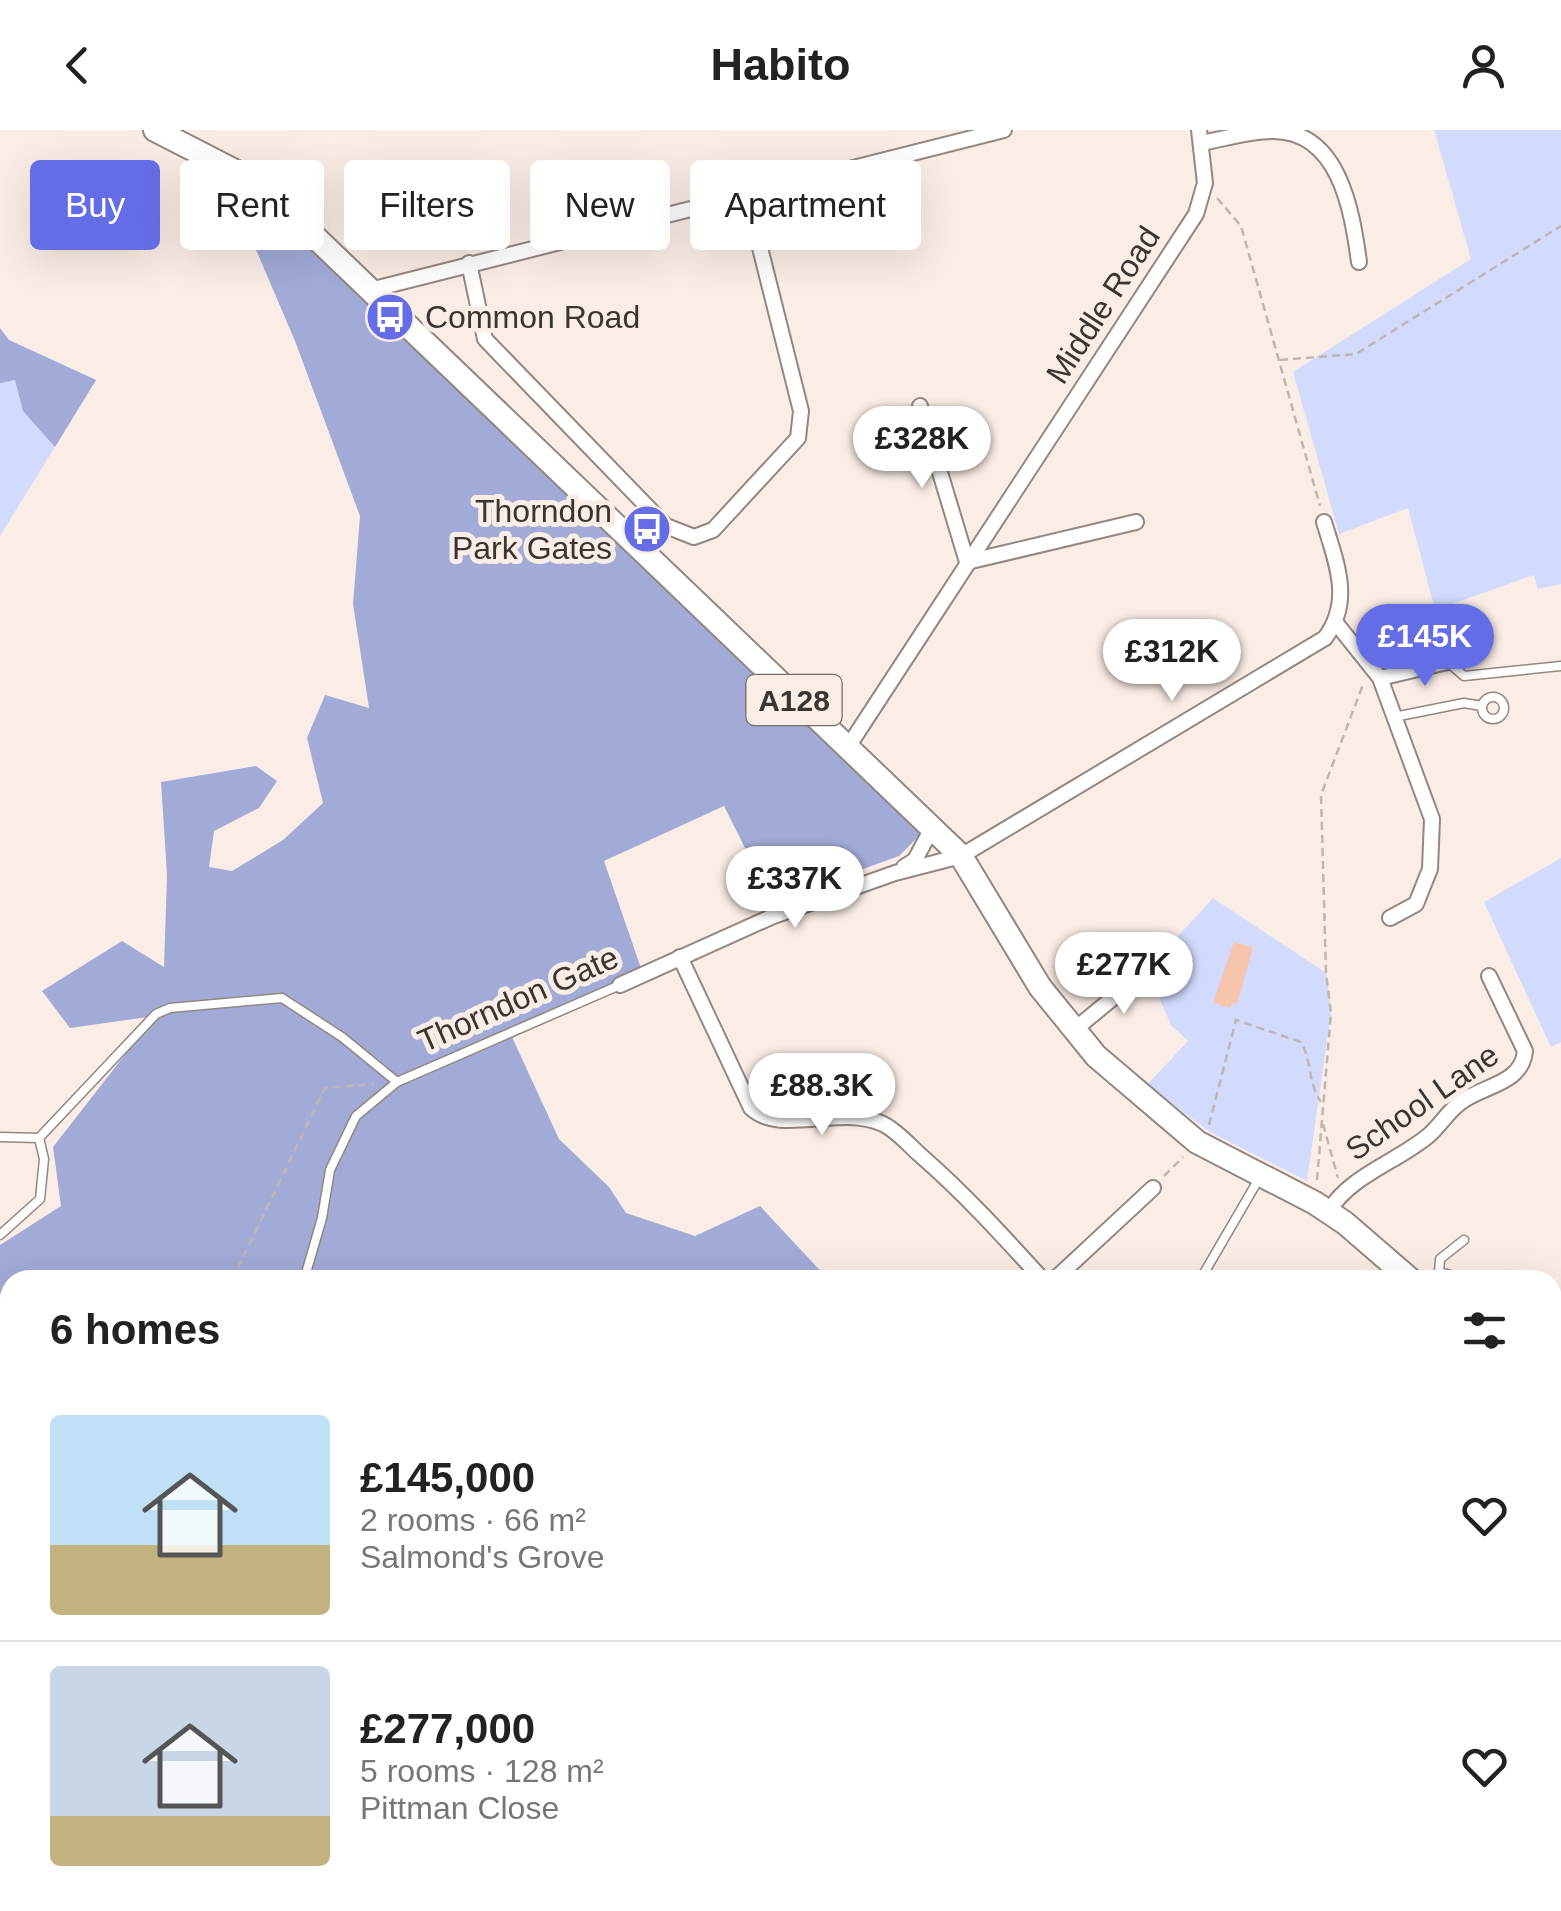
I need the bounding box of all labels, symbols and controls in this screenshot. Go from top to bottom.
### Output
icon: back [50,38,105,93]
icon: person [1456,38,1511,93]
text: Habito [711,39,851,90]
chip: Buy [30,160,160,250]
chip: Rent [180,160,324,250]
chip: Filters [344,160,510,250]
chip: New [530,160,670,250]
chip: Apartment [690,160,921,250]
street label: Middle Road [1039,220,1167,390]
bus stop icon: Common Road [364,291,416,343]
place label: Common Road [425,299,640,335]
pin: £328K [852,406,992,491]
text: £328K [875,420,969,456]
place label: Thorndon Park Gates [452,493,612,566]
bus stop icon: Thorndon Park Gates [621,503,673,555]
pin: £145K [1355,604,1495,689]
text: £145K [1378,618,1472,654]
pin: £312K [1102,619,1242,704]
text: £312K [1125,633,1219,669]
road number: A128 [746,675,842,725]
pin: £337K [725,846,865,931]
text: £337K [748,860,842,896]
pin: £277K [1054,932,1194,1017]
street label: Thorndon Gate [412,939,624,1059]
text: £277K [1077,946,1171,982]
street label: School Lane [1339,1036,1505,1168]
pin: £88.3K [741,1053,903,1138]
text: £88.3K [770,1067,874,1103]
icon: filters [1457,1303,1512,1358]
text: 6 homes [50,1306,220,1353]
text: £145,000 [360,1454,535,1501]
icon: home [130,1455,250,1575]
icon: heart [1457,1488,1512,1543]
text: 2 rooms · 66 m² [360,1502,586,1538]
text: Salmond's Grove [360,1539,604,1575]
text: £277,000 [360,1705,535,1752]
icon: home [130,1706,250,1826]
icon: heart [1457,1739,1512,1794]
text: 5 rooms · 128 m² [360,1753,604,1789]
text: Pittman Close [360,1790,559,1826]

